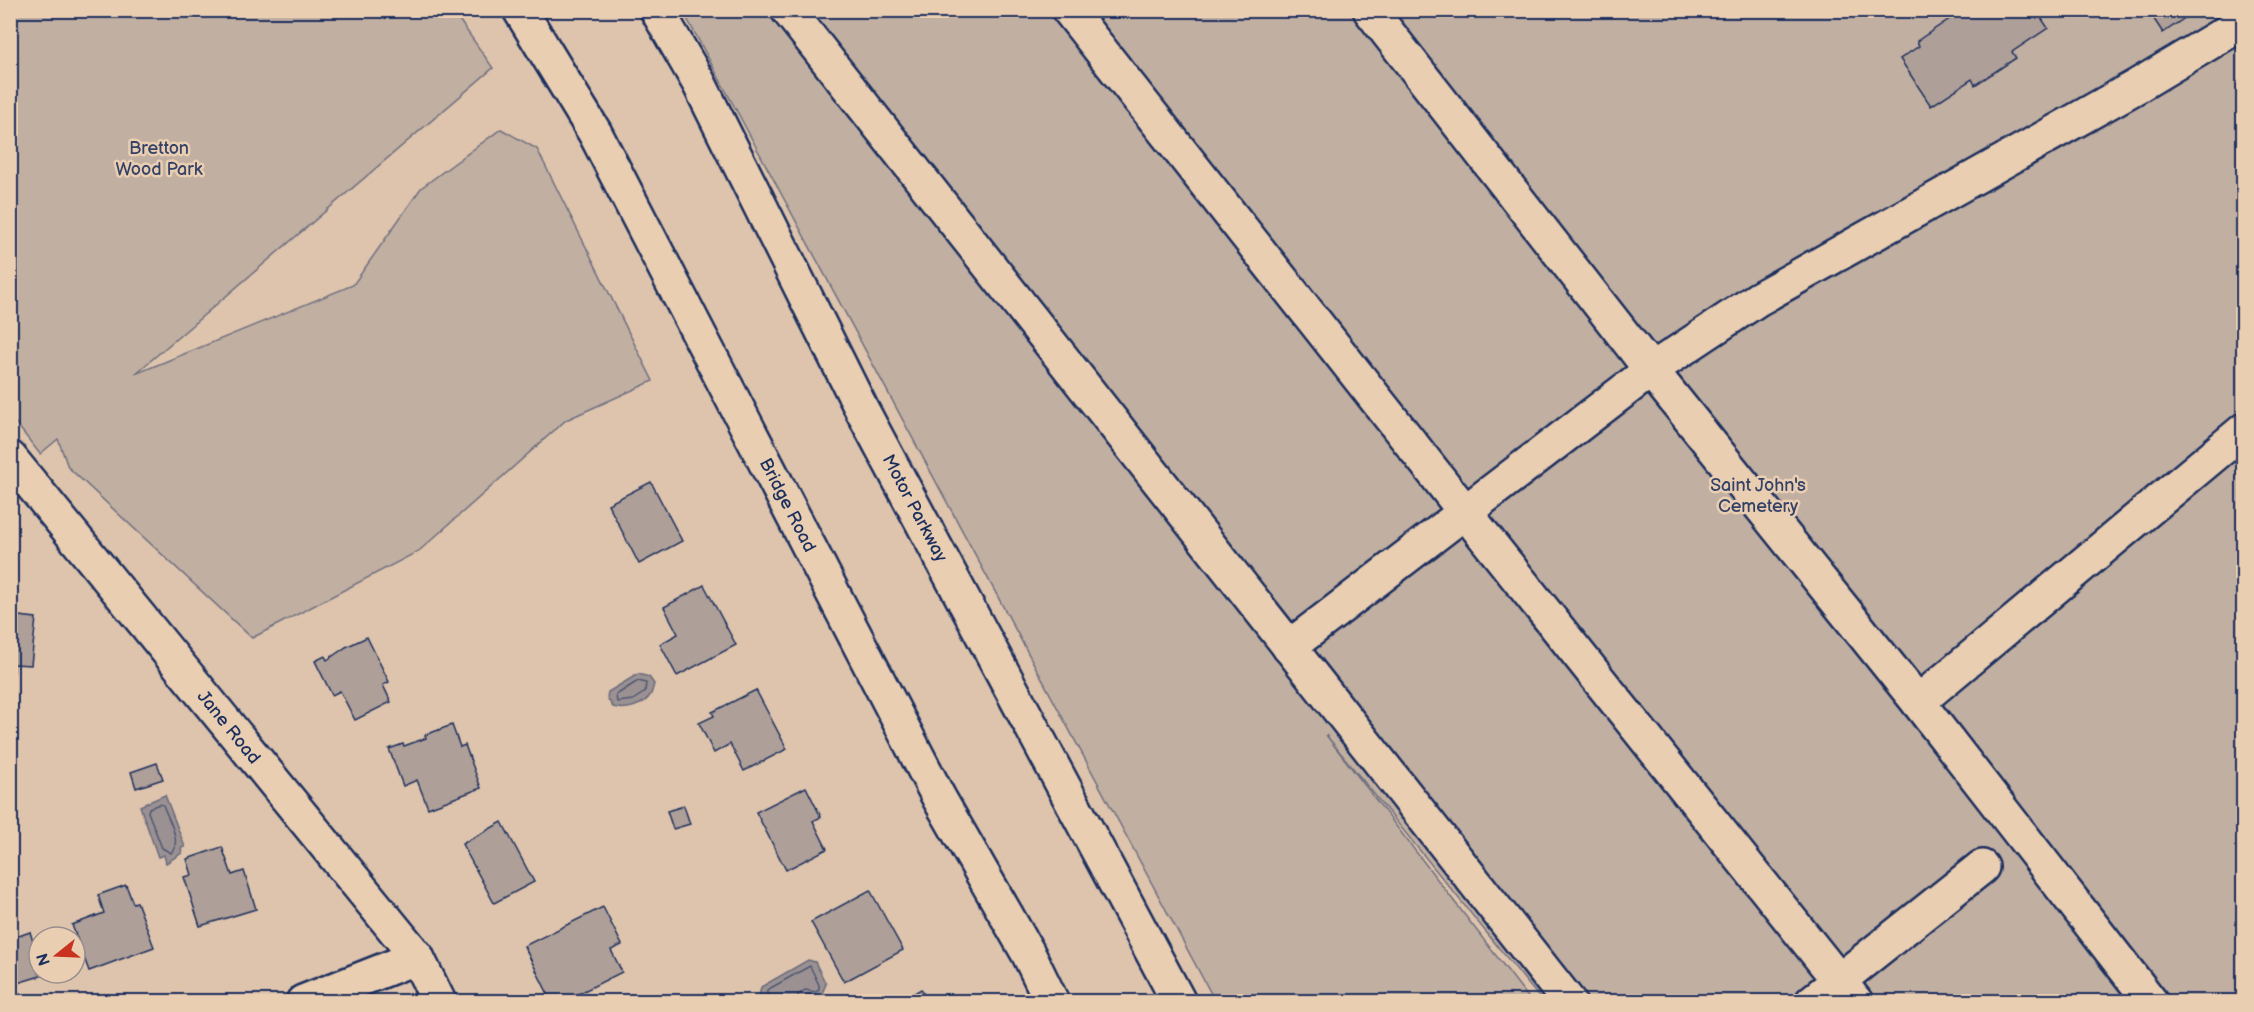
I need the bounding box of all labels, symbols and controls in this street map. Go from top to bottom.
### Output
park label: Bretton Wood Park [115,138,203,180]
street label: Motor Parkway [877,451,952,566]
street label: Bridge Road [755,455,820,556]
park label: Saint John's Cemetery [1710,475,1806,517]
street label: Jane Road [193,686,265,768]
north arrow [27,925,87,985]
text: N [33,951,55,968]

